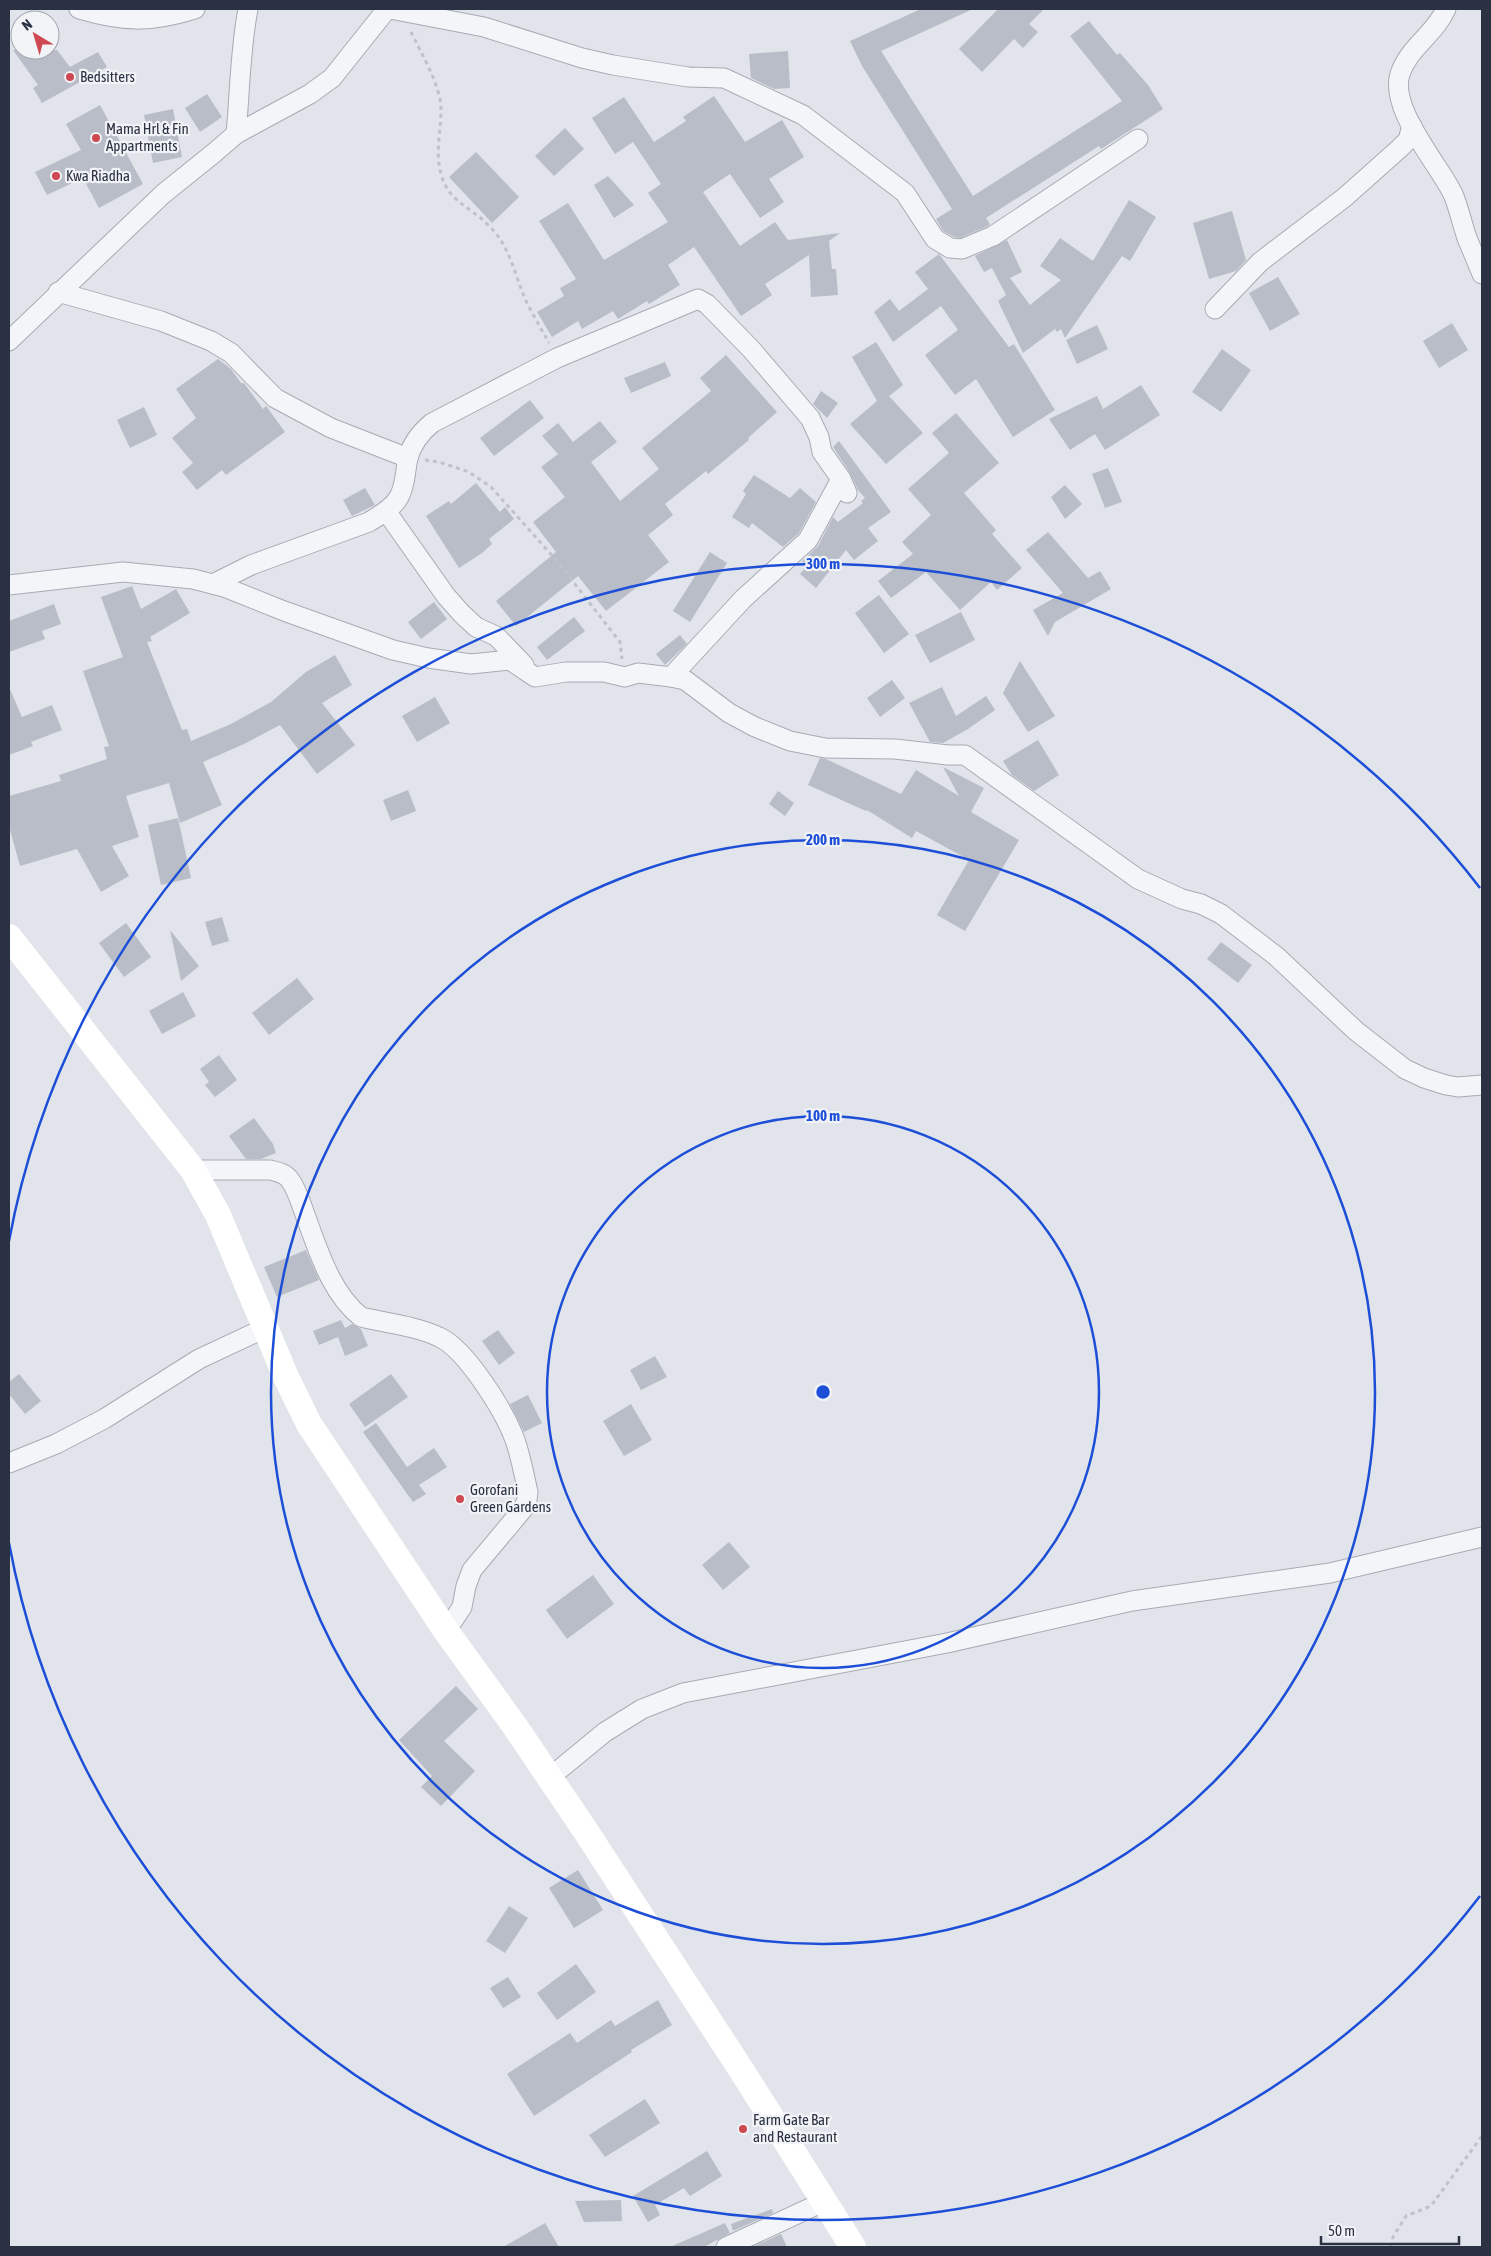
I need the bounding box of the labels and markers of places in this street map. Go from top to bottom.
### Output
place label: Bedsitters [80,68,135,85]
marker: Bedsitters [64,71,76,83]
place label: Mama Hrl & Fin Appartments [106,120,189,154]
marker: Mama Hrl & Fin Appartments [90,132,102,144]
place label: Kwa Riadha [66,167,130,184]
marker: Kwa Riadha [50,170,62,182]
centre of rings [814,1383,832,1401]
place label: Gorofani Green Gardens [470,1481,551,1515]
marker: Gorofani Green Gardens [454,1493,466,1505]
place label: Farm Gate Bar and Restaurant [753,2111,837,2145]
marker: Farm Gate Bar and Restaurant [737,2123,749,2135]

